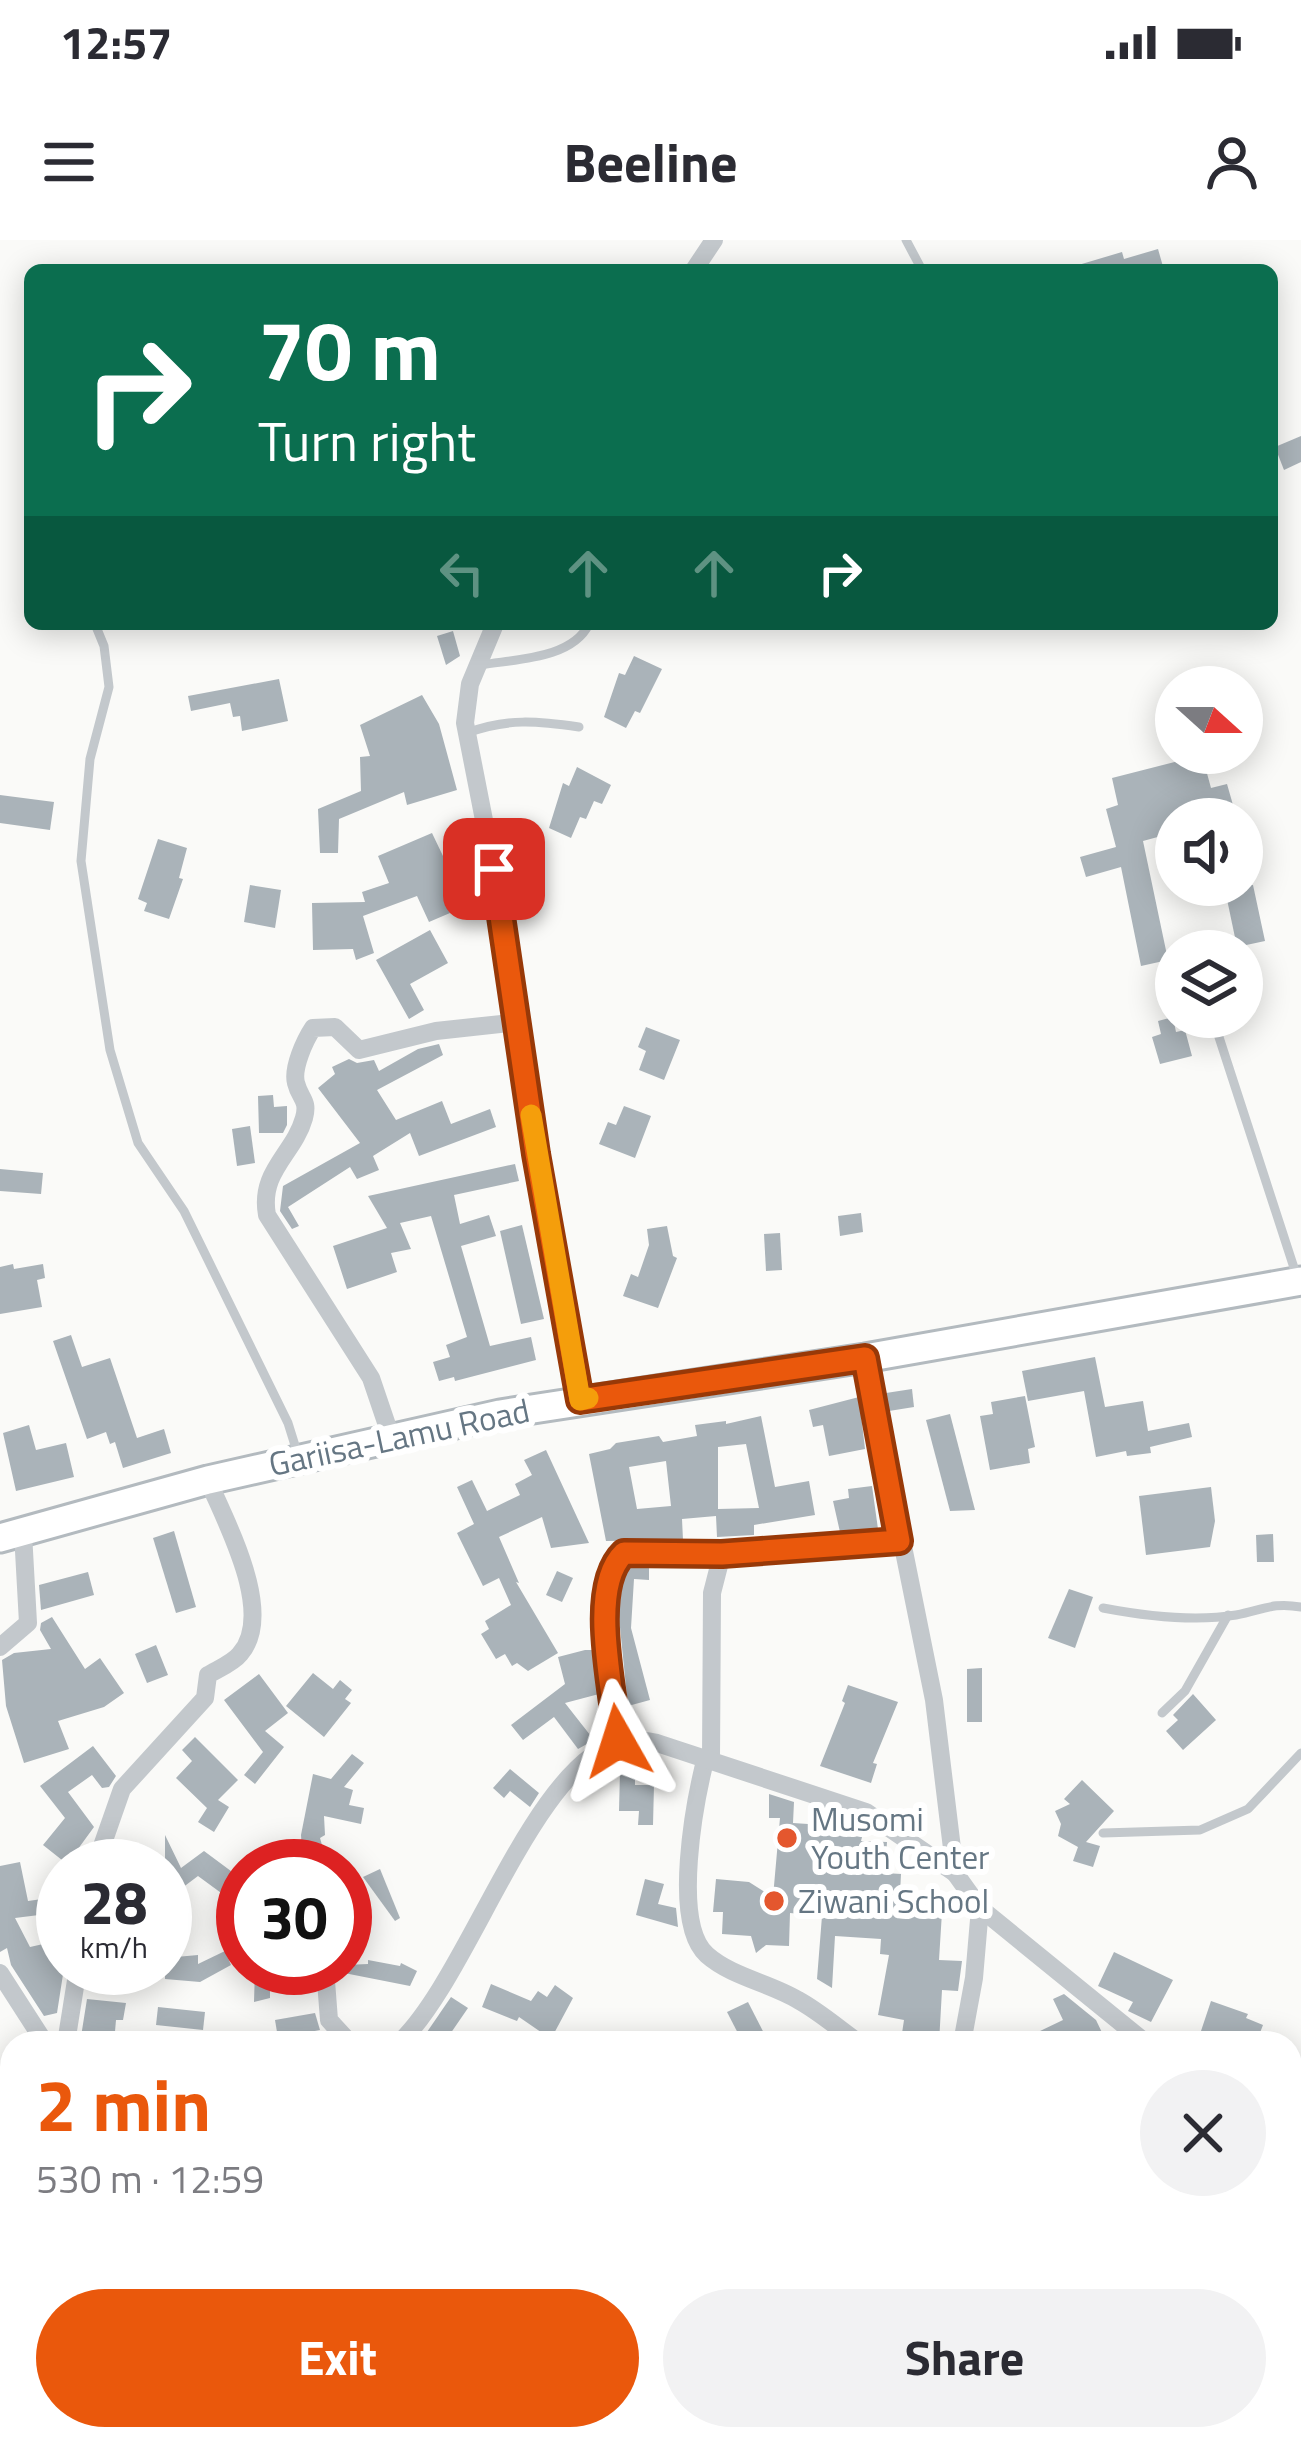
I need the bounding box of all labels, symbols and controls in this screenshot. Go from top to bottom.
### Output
text: 12:57 [60,8,172,76]
text: Beeline [564,121,737,203]
icon: menu [36,129,102,195]
icon: person [1199,129,1265,195]
text: 70 m [258,285,441,413]
icon: right [60,312,216,468]
text: Turn right [258,400,476,482]
icon: left [429,540,495,606]
icon: ahead [555,540,621,606]
icon: ahead [681,540,747,606]
icon: right [807,540,873,606]
north arrow [1155,666,1263,774]
map controls [1155,666,1263,1038]
button: sound [1155,798,1263,906]
pin [443,818,545,920]
icon: arrive [461,836,527,902]
button: layers [1155,930,1263,1038]
street label: Gariisa-Lamu Road [264,1385,534,1489]
position arrow [555,1678,681,1804]
place label: Musomi Youth Center [811,1794,990,1882]
marker: Musomi Youth Center [774,1825,800,1851]
speed limit sign: 30 [216,1839,372,1995]
text: 28 [80,1856,148,1947]
place label: Ziwani School [798,1876,989,1926]
marker: Ziwani School [761,1888,787,1914]
text: km/h [80,1924,148,1970]
text: 2 min [36,2049,211,2159]
button: close [1140,2070,1266,2196]
text: 530 m · 12:59 [36,2149,264,2208]
button: Exit [36,2289,639,2427]
button: Share [663,2289,1266,2427]

